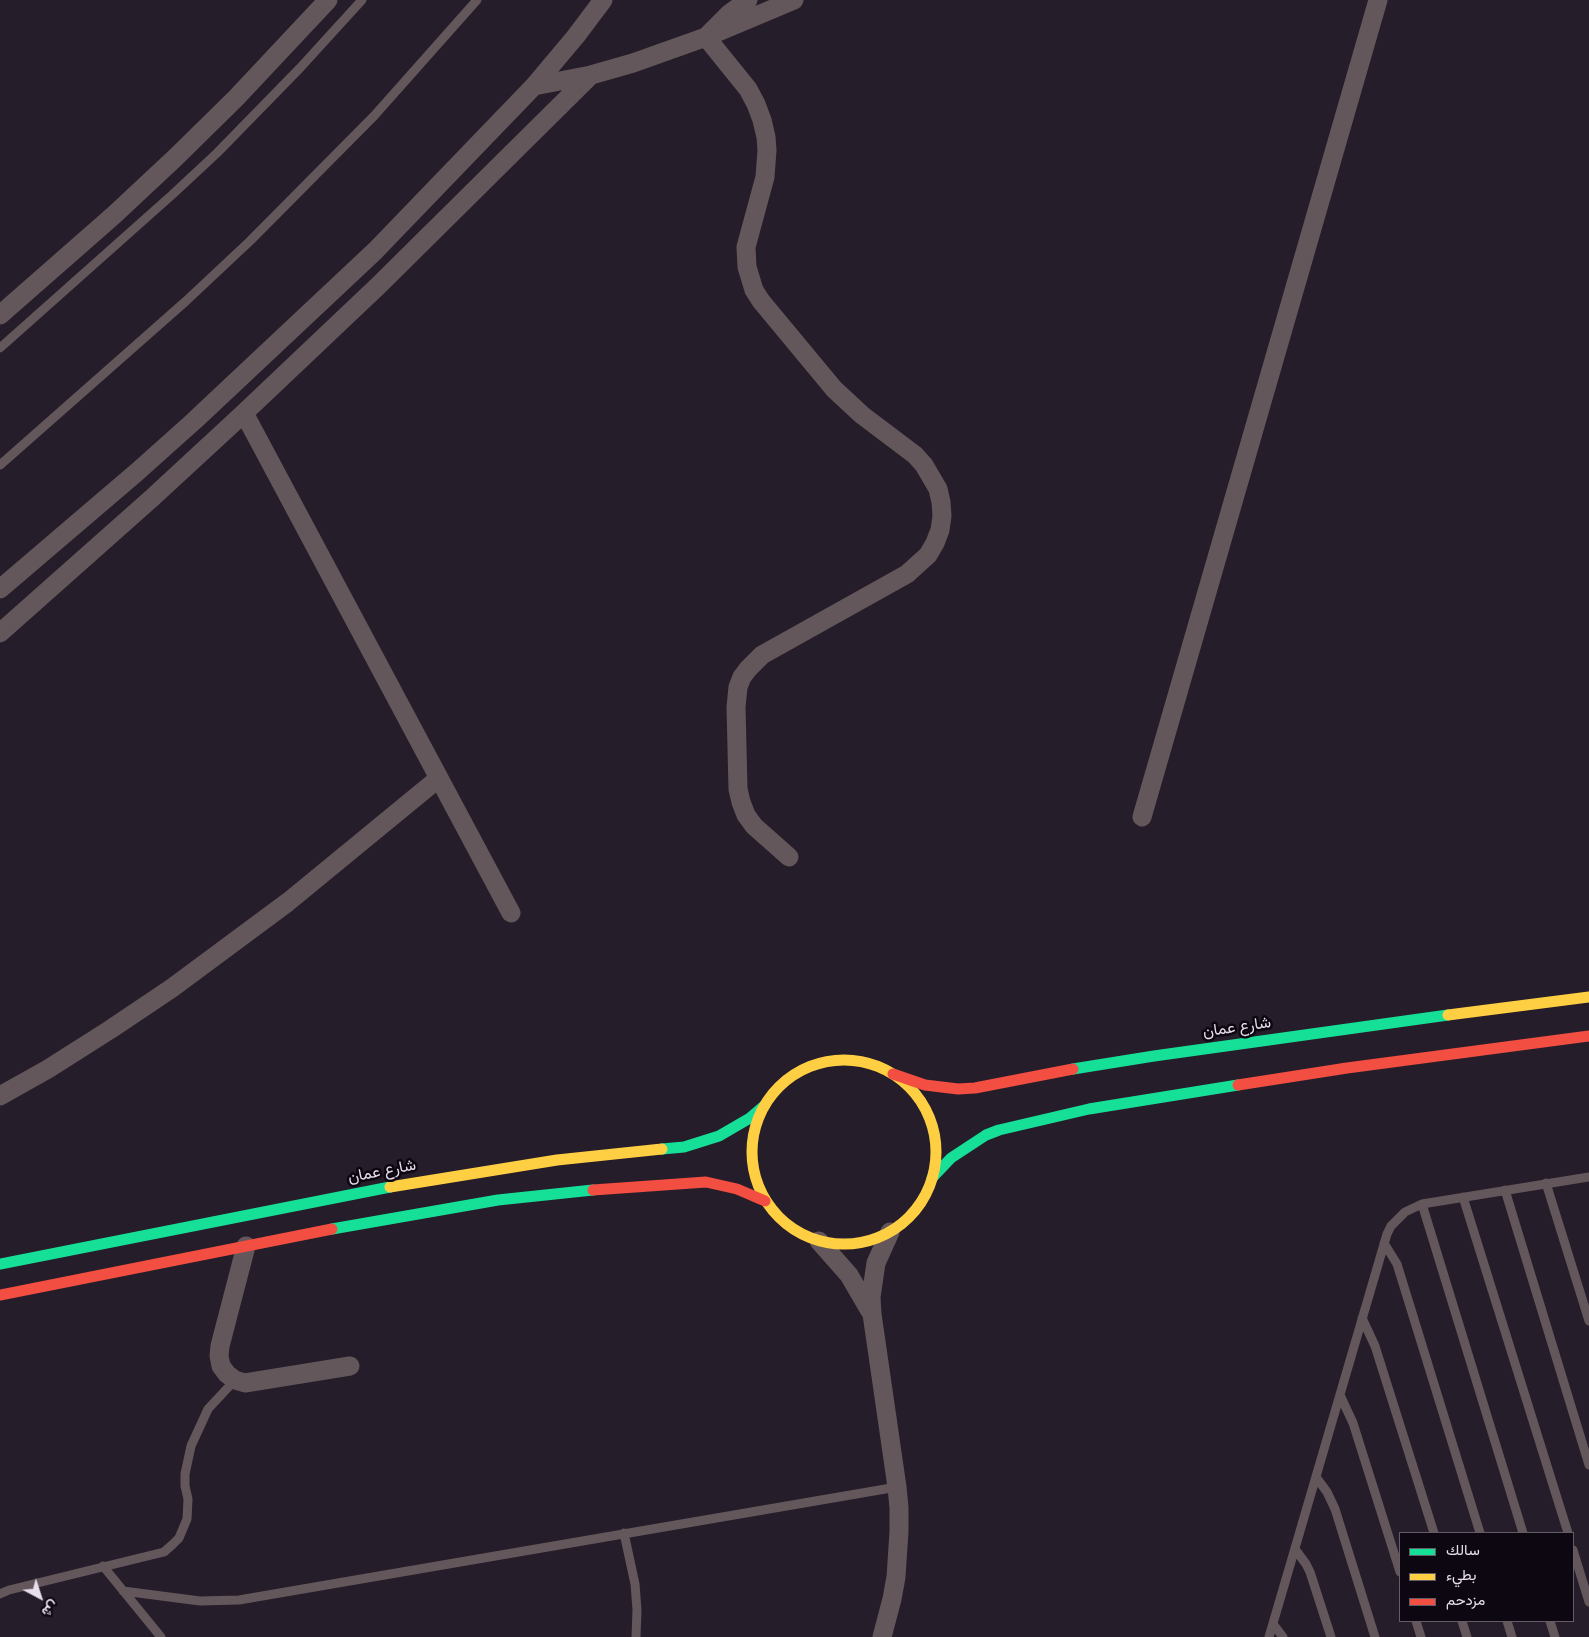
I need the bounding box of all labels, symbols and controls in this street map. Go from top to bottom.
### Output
street label: شارع عمان [1202,1014,1272,1042]
street label: شارع عمان [346,1156,418,1188]
legend [1399,1532,1574,1622]
text: سالك [1446,1540,1480,1560]
text: بطيء [1446,1565,1476,1585]
north arrow [15,1572,65,1622]
text: مزدحم [1446,1590,1485,1610]
text: ش [37,1596,63,1622]

